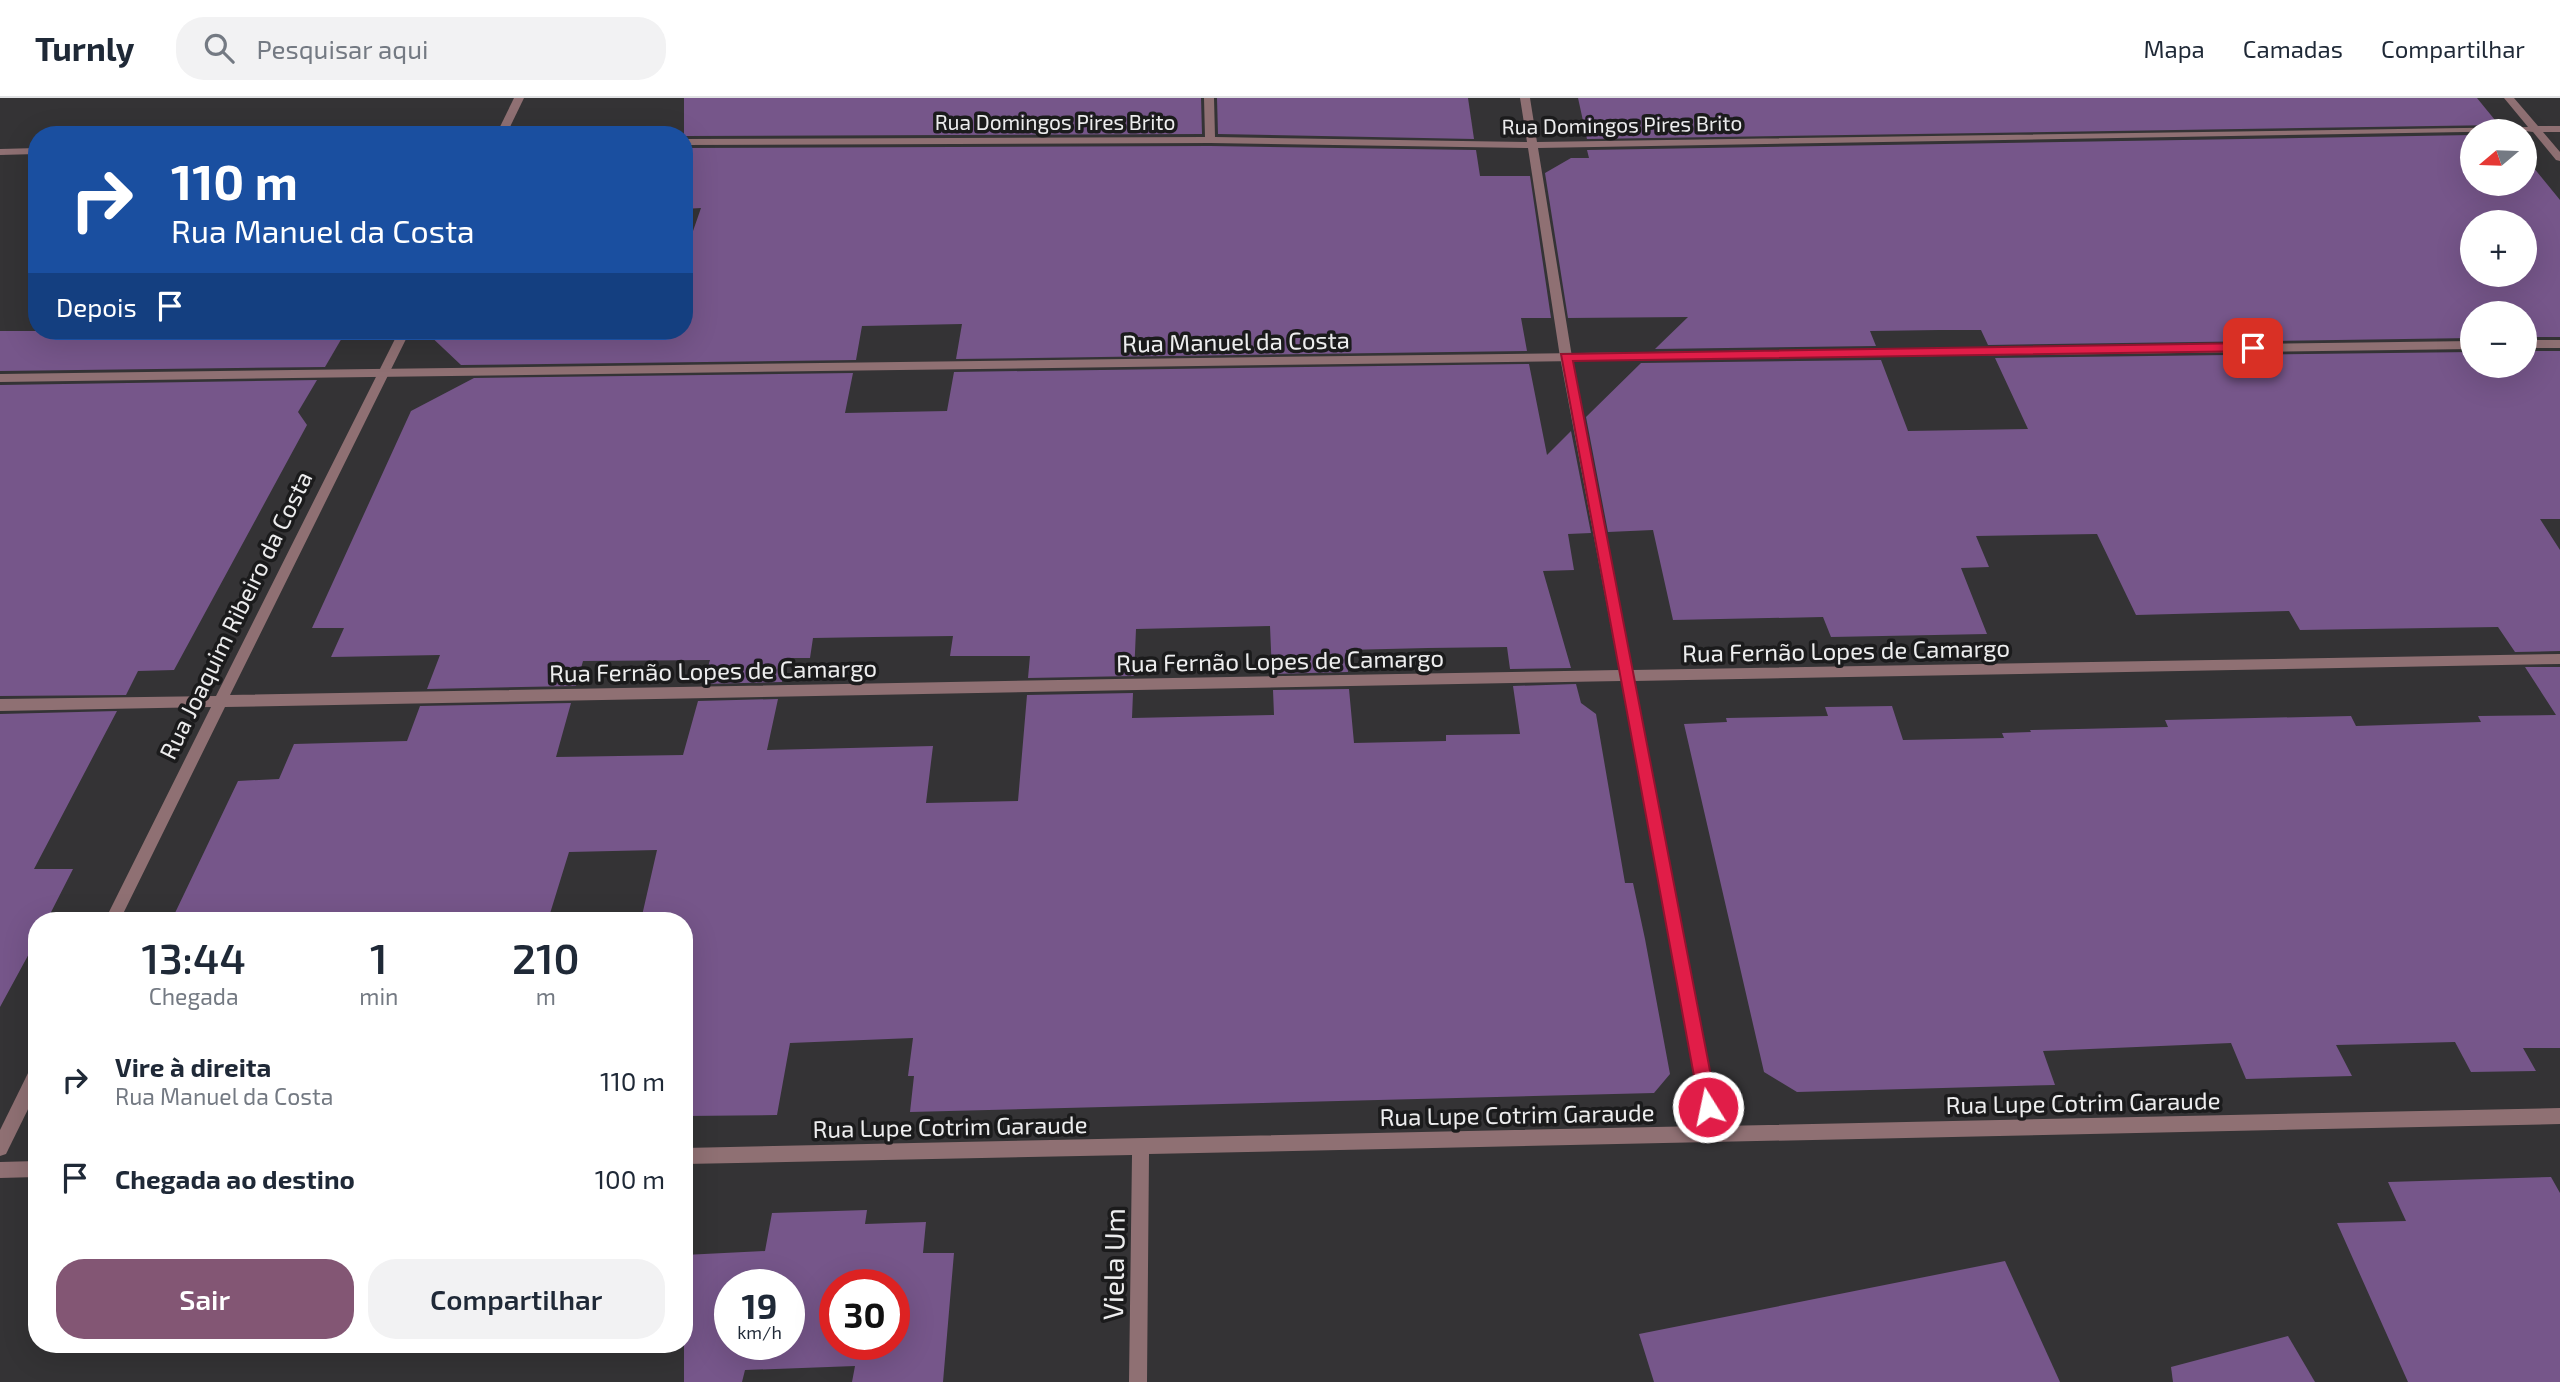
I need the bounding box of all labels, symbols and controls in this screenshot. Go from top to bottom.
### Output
search box [176,17,666,80]
text: Turnly [35,28,134,68]
icon: search [200,29,238,67]
text: Pesquisar aqui [256,33,428,64]
text: Mapa [2143,34,2205,63]
text: Camadas [2243,34,2343,63]
text: Compartilhar [2381,34,2525,63]
street label: Rua Domingos Pires Brito [935,109,1175,134]
street label: Rua Domingos Pires Brito [1501,109,1743,139]
north arrow [2460,119,2538,196]
map controls [2460,119,2537,378]
text: 110 m [171,151,298,210]
icon: right [56,154,147,245]
button: + [2460,210,2537,287]
text: Rua Manuel da Costa [171,211,475,249]
icon: arrive [151,287,189,325]
text: Depois [56,291,137,322]
button: − [2460,301,2537,378]
pin [2223,318,2283,378]
street label: Rua Manuel da Costa [1122,325,1350,357]
icon: arrive [2234,329,2272,367]
street label: Rua Joaquim Ribeiro da Costa [153,466,317,764]
street label: Rua Fernão Lopes de Camargo [1682,633,2010,667]
street label: Rua Fernão Lopes de Camargo [1116,643,1444,677]
street label: Rua Fernão Lopes de Camargo [549,653,877,687]
text: 13:44 [141,932,246,982]
text: 1 [370,932,388,982]
text: 210 [512,932,580,982]
text: Chegada [149,982,239,1010]
text: min [359,982,398,1010]
text: m [536,982,556,1010]
text: Vire à direita [115,1051,271,1082]
icon: right [56,1061,94,1099]
text: 110 m [600,1065,665,1096]
position arrow [1671,1070,1745,1144]
text: Rua Manuel da Costa [115,1082,333,1110]
street label: Rua Lupe Cotrim Garaude [1945,1085,2221,1119]
street label: Rua Lupe Cotrim Garaude [1379,1097,1655,1131]
street label: Rua Lupe Cotrim Garaude [812,1109,1088,1143]
icon: arrive [56,1159,94,1197]
text: Chegada ao destino [115,1163,355,1194]
text: 100 m [595,1163,665,1194]
street label: Viela Um [1095,1208,1131,1320]
button: Sair [56,1259,354,1339]
button: Compartilhar [368,1259,665,1339]
speed limit sign: 30 [819,1269,910,1360]
text: 19 [742,1284,777,1326]
text: km/h [737,1321,782,1343]

